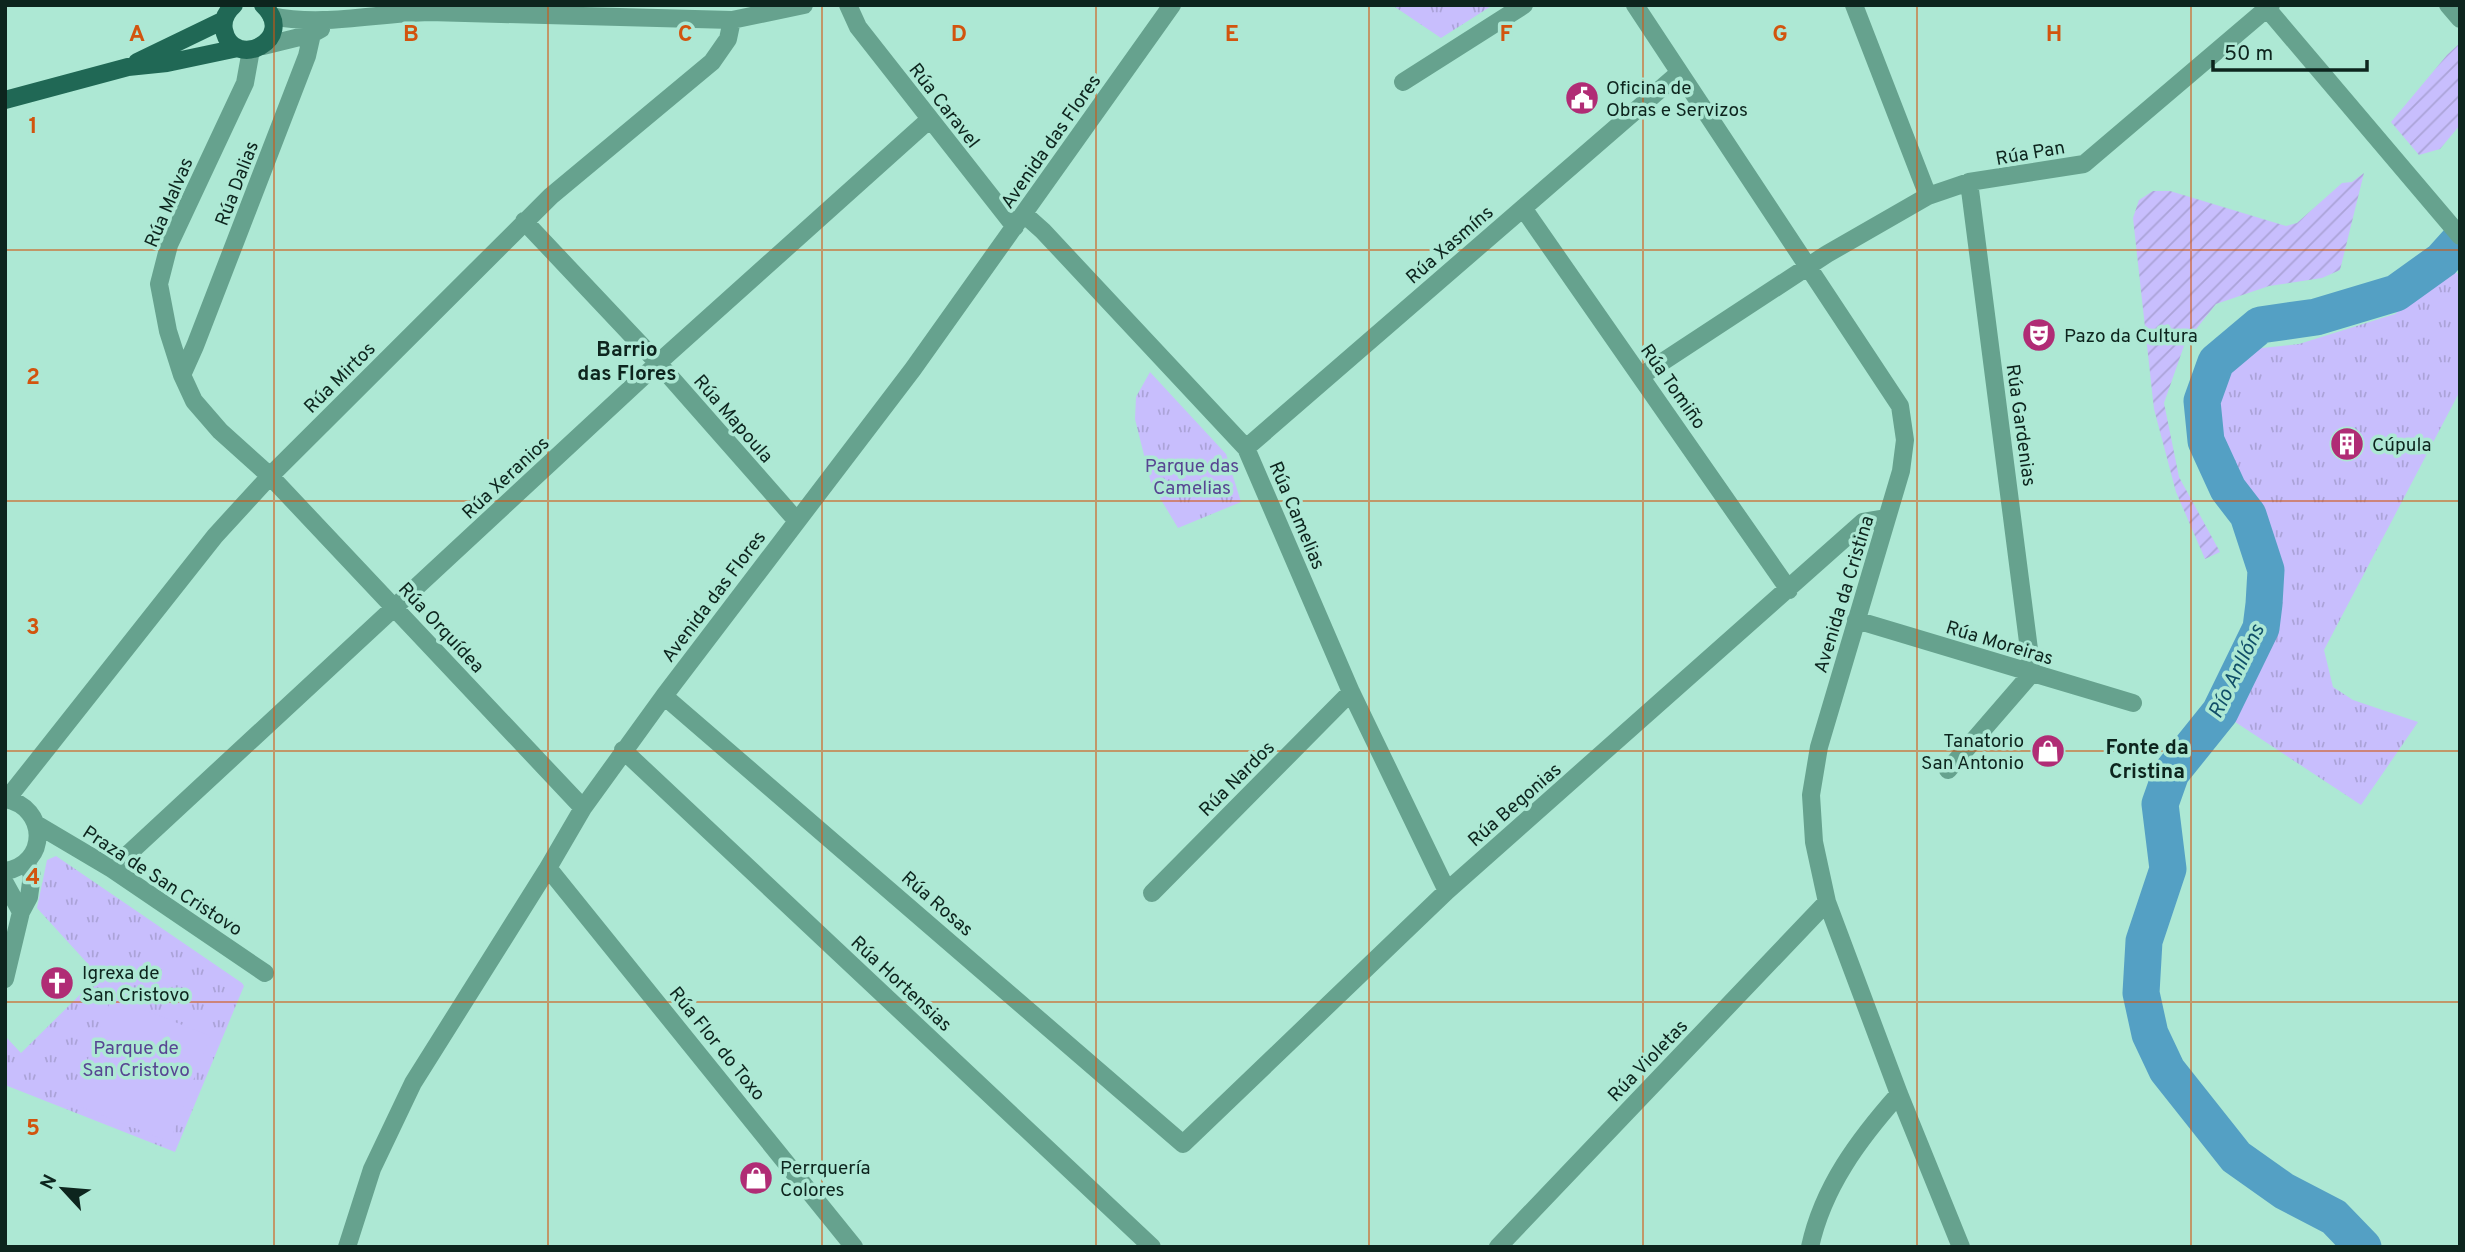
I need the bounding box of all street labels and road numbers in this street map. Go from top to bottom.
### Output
street label: Rúa Caravel [903,59,984,154]
street label: Avenida das Flores [996,70,1107,214]
street label: Rúa Pan [1994,136,2067,172]
street label: Rúa Dalias [211,138,265,229]
street label: Rúa Malvas [140,154,200,251]
street label: Rúa Xasmíns [1402,201,1499,290]
street label: Rúa Mirtos [300,338,381,419]
street label: Rúa Tomiño [1634,340,1711,435]
street label: Rúa Gardenias [2000,363,2040,488]
street label: Rúa Mapoula [687,370,778,469]
street label: Rúa Xeranios [458,432,555,525]
street label: Rúa Camelias [1263,458,1330,574]
street label: Avenida da Cristina [1810,513,1880,676]
street label: Avenida das Flores [657,527,772,668]
street label: Rúa Orquídea [392,578,489,679]
street label: Rúa Moreiras [1943,616,2056,672]
street label: Rúa Nardos [1194,736,1280,822]
street label: Rúa Begonias [1464,758,1567,853]
street label: Praza de San Cristovo [77,821,246,942]
street label: Rúa Rosas [896,867,978,942]
street label: Rúa Hortensias [845,931,956,1037]
street label: Rúa Flor do Toxo [663,982,770,1106]
street label: Rúa Violetas [1603,1015,1694,1108]

